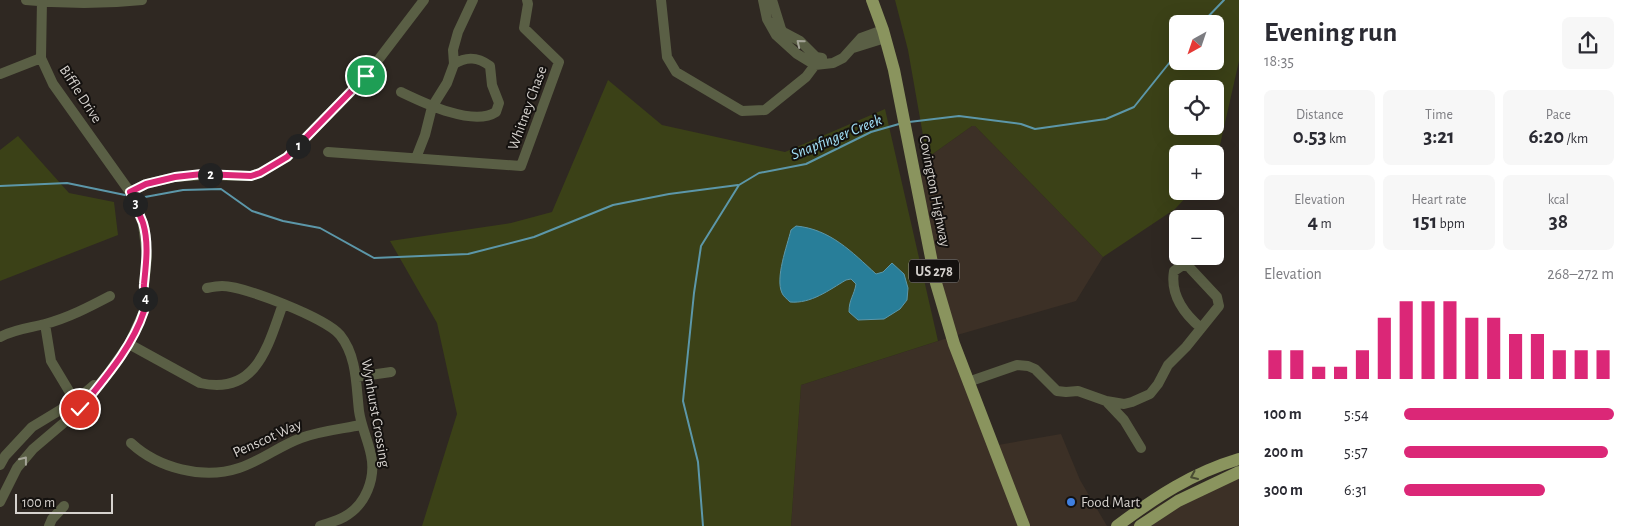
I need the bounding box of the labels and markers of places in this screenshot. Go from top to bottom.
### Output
pin [345,55,387,97]
pin: 1 [286,134,310,158]
pin: 2 [198,162,222,188]
pin: 3 [122,192,148,216]
pin: 4 [132,286,158,312]
pin [59,388,101,430]
place label: Food Mart [1081,495,1140,510]
marker: Food Mart [1065,496,1077,508]

